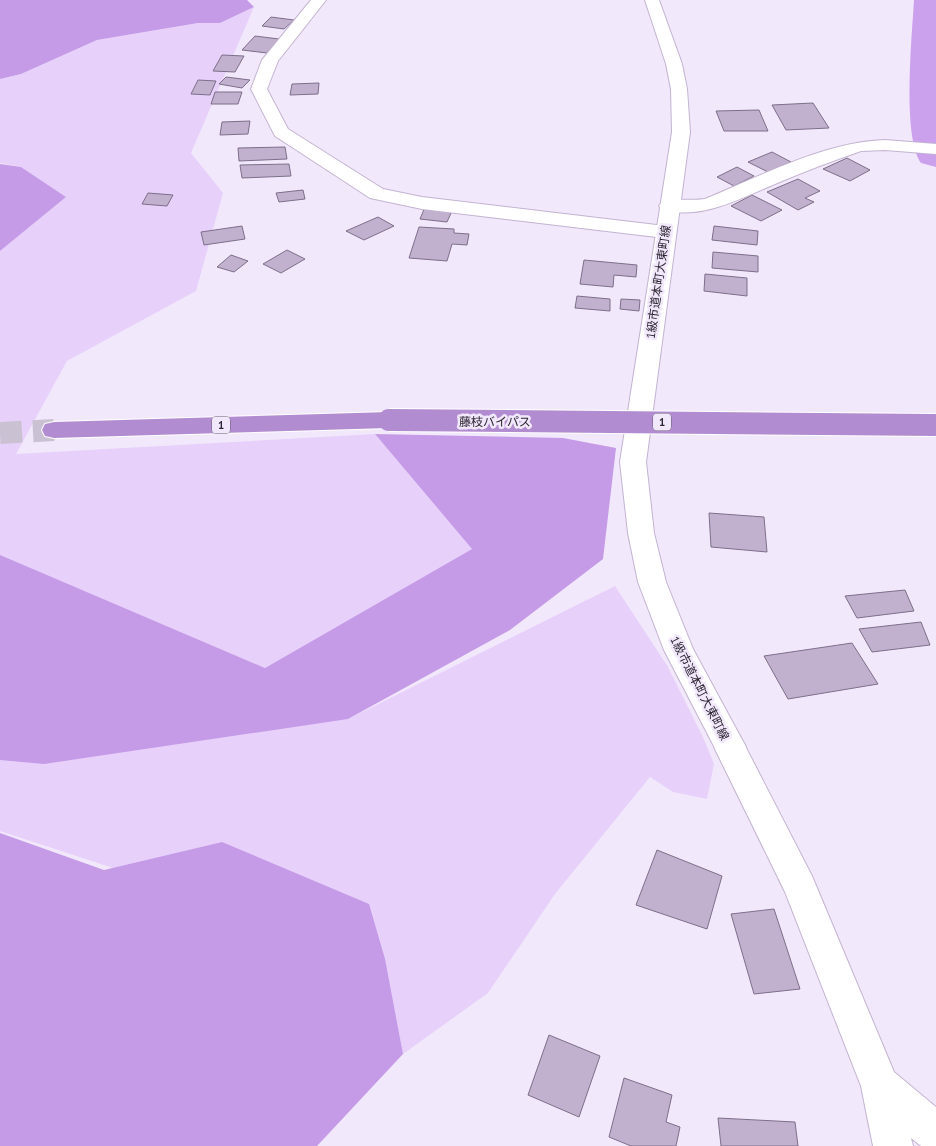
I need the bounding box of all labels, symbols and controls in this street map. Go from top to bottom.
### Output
street label: 1級市道本町大東町線 [643,224,673,340]
street label: 藤枝バイパス [459,414,531,429]
road number: 1 [653,414,671,431]
road number: 1 [212,416,230,434]
street label: 1級市道本町大東町線 [667,634,733,742]

